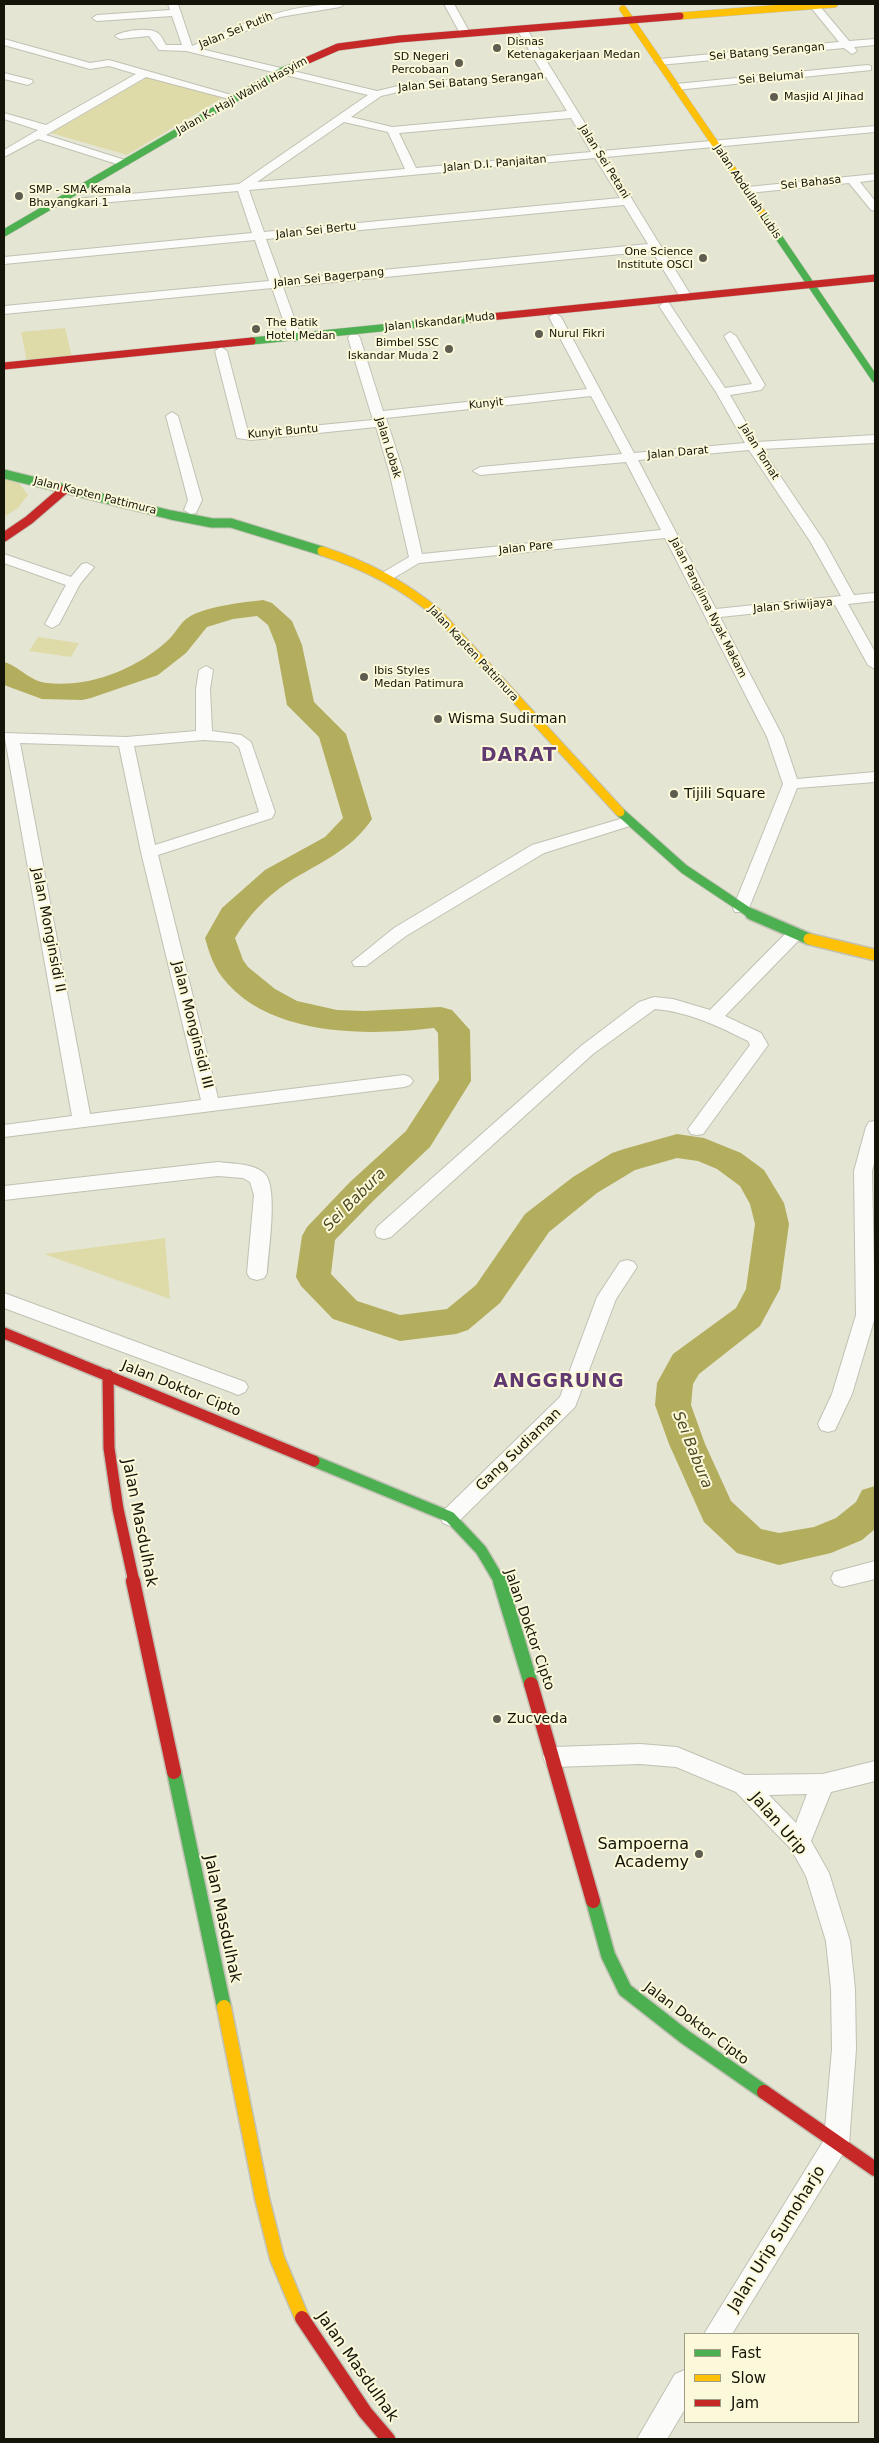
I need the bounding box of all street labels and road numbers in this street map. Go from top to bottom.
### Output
street label: Jalan Sei Putih [197,10,275,52]
street label: Sei Batang Serangan [709,40,825,64]
street label: Jalan K. Haji Wahid Hasyim [174,54,310,138]
street label: Jalan Sei Batang Serangan [398,69,544,95]
street label: Sei Belumai [738,69,804,87]
street label: Jalan Sei Petani [576,123,632,201]
street label: Jalan Abdullah Lubis [711,142,783,242]
street label: Jalan D.I. Panjaitan [443,153,547,175]
street label: Sei Bahasa [780,173,842,193]
street label: Jalan Sei Bertu [275,220,357,242]
street label: Jalan Sei Bagerpang [273,266,385,290]
street label: Jalan Iskandar Muda [384,310,496,334]
street label: Kunyit [468,396,504,412]
street label: Jalan Lobak [372,416,404,480]
street label: Kunyit Buntu [247,422,319,442]
street label: Jalan Tomat [737,422,781,482]
street label: Jalan Darat [647,444,709,462]
street label: Jalan Kapten Pattimura [32,474,158,518]
street label: Jalan Panglima Nyak Makam [667,536,749,680]
street label: Jalan Pare [498,539,554,557]
street label: Jalan Sriwijaya [753,596,833,616]
street label: Jalan Kapten Pattimura [425,603,521,705]
street label: Jalan Monginsidi II [28,866,68,994]
street label: Jalan Monginsidi III [168,960,216,1090]
street label: Jalan Doktor Cipto [119,1357,243,1421]
street label: Gang Sudiaman [473,1405,565,1495]
street label: Jalan Masdulhak [117,1457,161,1589]
street label: Jalan Doktor Cipto [500,1567,558,1693]
street label: Jalan Urip [746,1789,810,1859]
street label: Jalan Masdulhak [199,1853,245,1985]
street label: Jalan Doktor Cipto [640,1979,752,2069]
street label: Jalan Urip Sumoharjo [724,2163,830,2315]
street label: Jalan Masdulhak [312,2308,402,2426]

